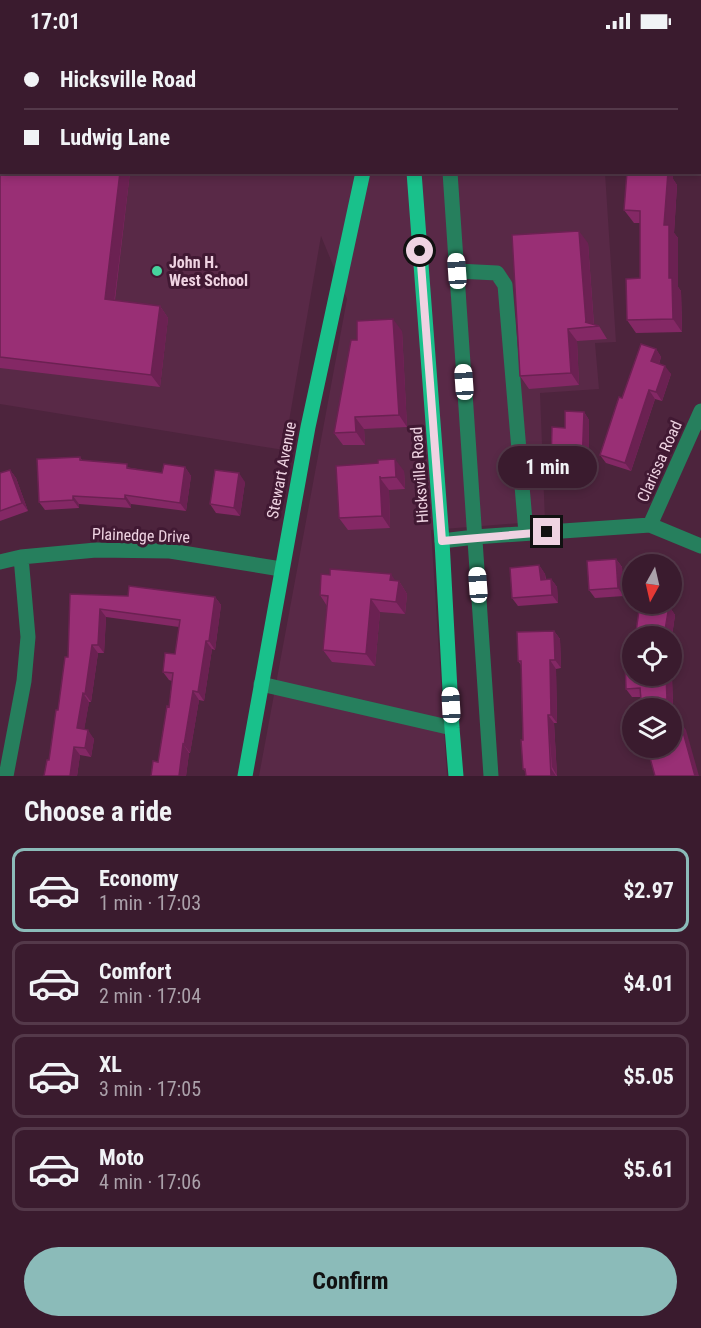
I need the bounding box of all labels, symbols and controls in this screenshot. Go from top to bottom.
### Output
text: 17:01 [30,9,81,34]
text: Hicksville Road [60,67,196,92]
text: Ludwig Lane [60,125,170,150]
route start [406,237,433,264]
car [447,252,467,290]
place label: John H. West School [169,253,248,290]
marker: John H. West School [150,264,164,278]
car [454,363,474,401]
street label: Clarissa Road [633,418,686,505]
street label: Stewart Avenue [263,420,300,520]
street label: Hicksville Road [407,426,432,524]
callout: 1 min [498,445,596,487]
text: 1 min [525,455,570,479]
route end [533,518,560,545]
street label: Plainedge Drive [92,524,190,547]
north arrow [622,554,682,614]
map controls [622,554,682,758]
car [468,566,488,604]
button: locate [622,626,682,686]
car [441,687,461,723]
button: layers [622,698,682,758]
text: Choose a ride [24,796,172,828]
icon: car [27,863,81,917]
text: Economy [99,866,179,891]
text: $2.97 [623,878,674,903]
text: 1 min · 17:03 [99,891,201,915]
icon: car [27,956,81,1010]
text: Comfort [99,959,172,984]
text: $4.01 [623,971,674,996]
text: 2 min · 17:04 [99,984,201,1008]
icon: car [27,1049,81,1103]
text: XL [99,1052,122,1077]
text: $5.05 [623,1064,674,1089]
text: 3 min · 17:05 [99,1077,201,1101]
icon: car [27,1142,81,1196]
text: Moto [99,1145,144,1170]
text: $5.61 [623,1157,674,1182]
text: 4 min · 17:06 [99,1170,201,1194]
button: Confirm [24,1247,677,1316]

